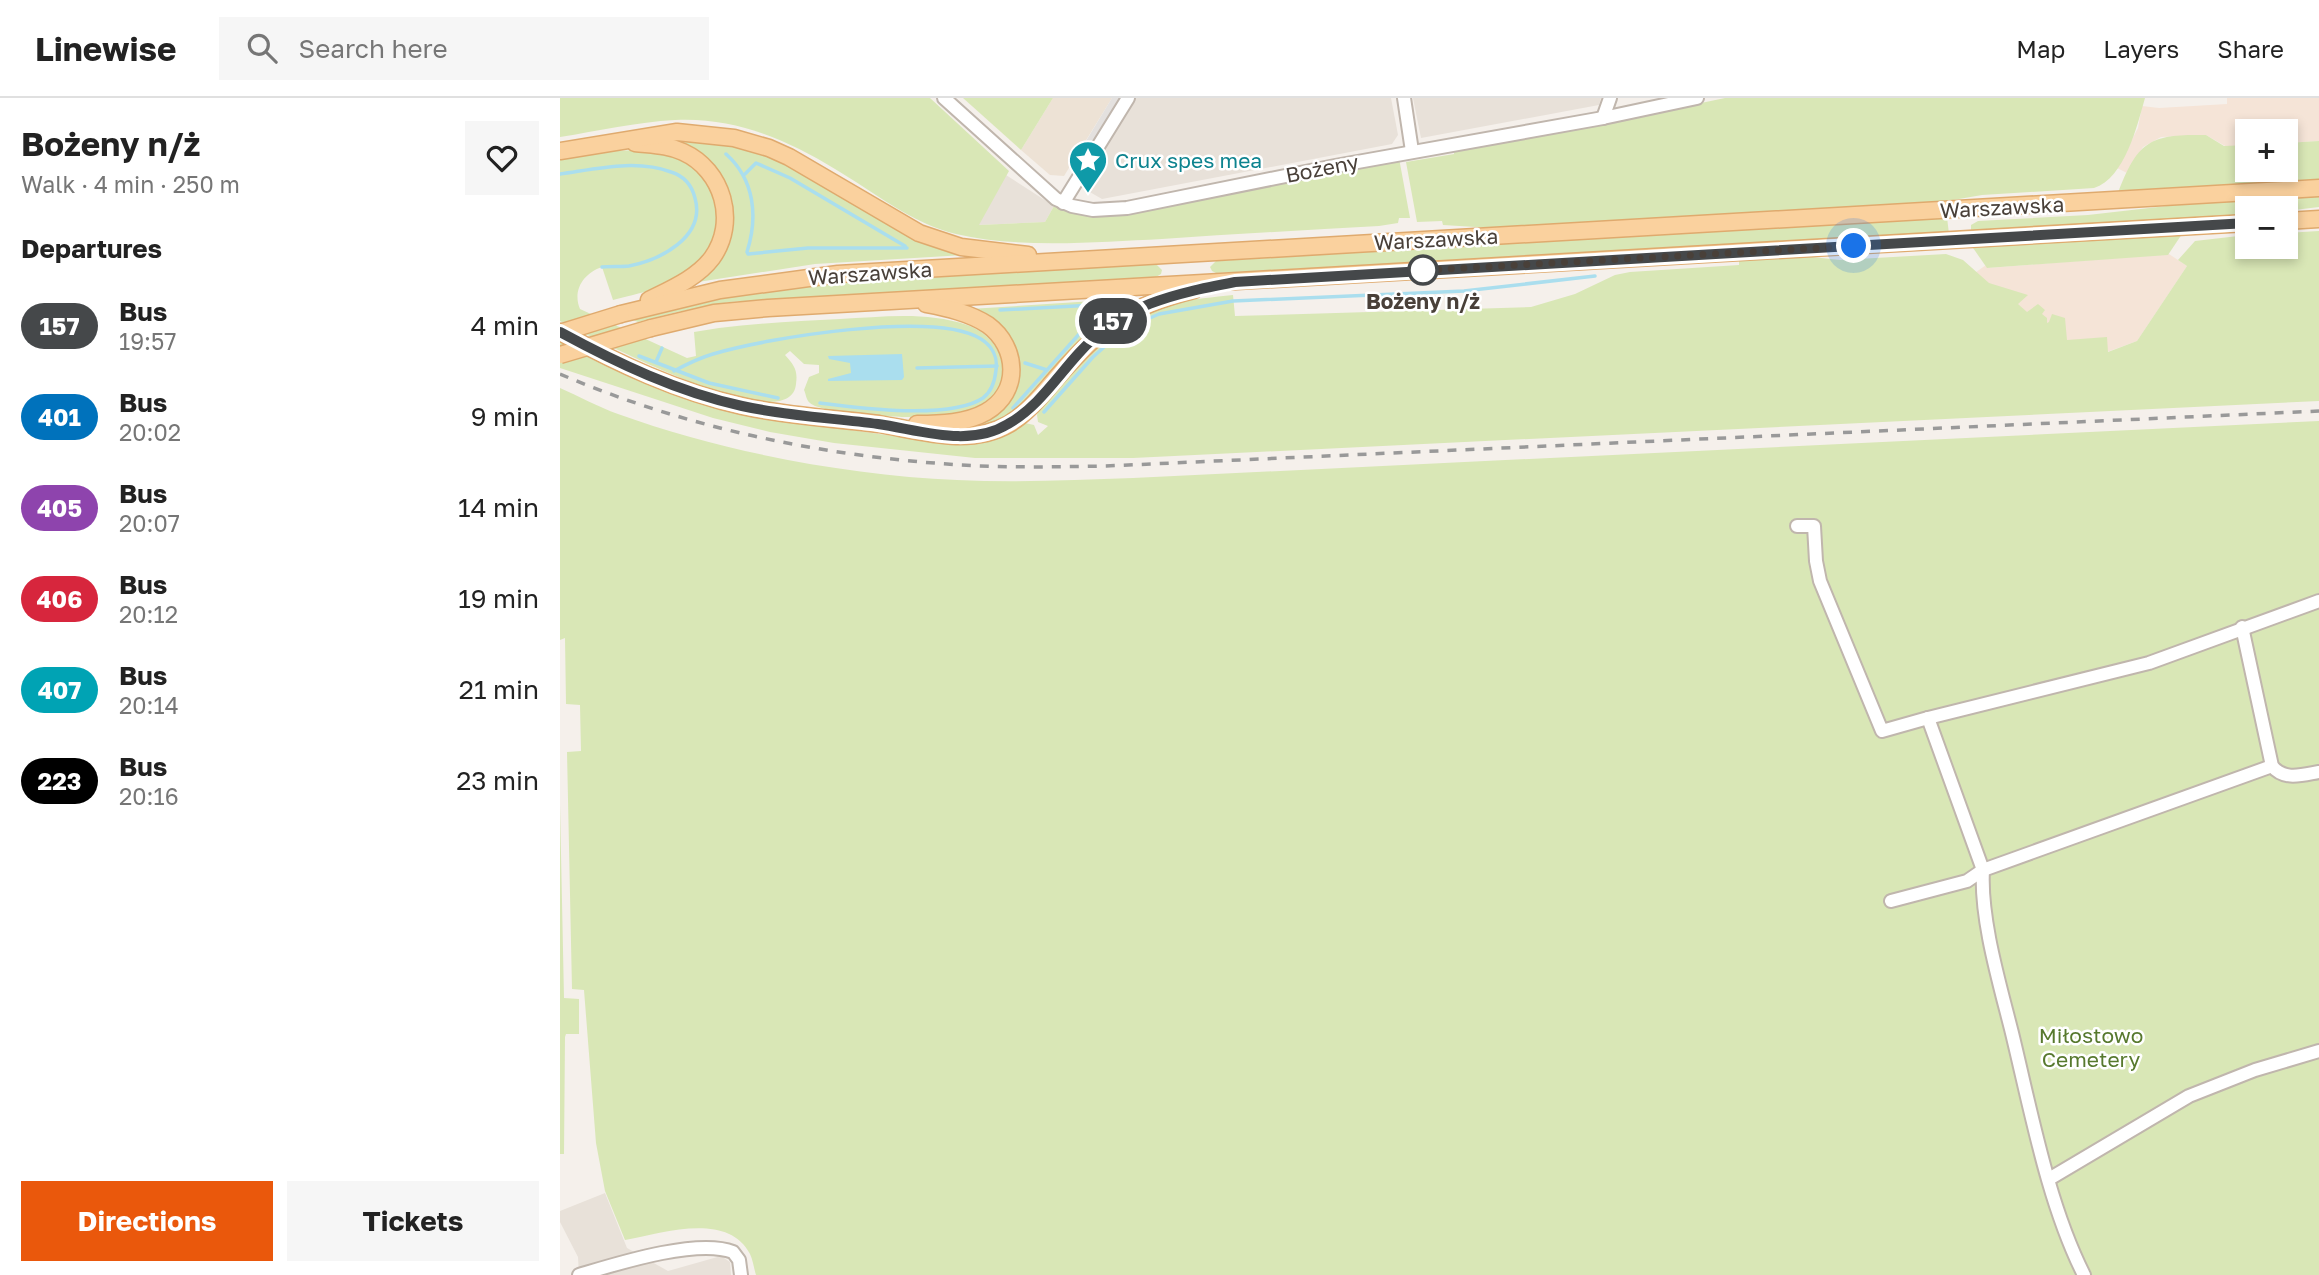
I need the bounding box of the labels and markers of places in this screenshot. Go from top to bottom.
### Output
place icon: Crux spes mea [1067,139,1109,194]
place label: Crux spes mea [1115,147,1262,173]
marker: Bożeny n/ż [1408,255,1438,285]
place label: Bożeny n/ż [1366,288,1480,314]

